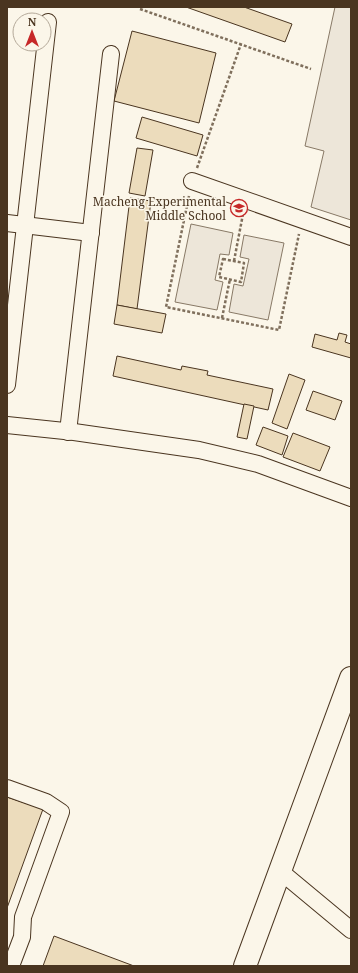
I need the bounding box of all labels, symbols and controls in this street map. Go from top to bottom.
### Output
north arrow [12,12,52,52]
text: N [28,14,37,29]
place label: Macheng Experimental Middle School [93,193,226,224]
school or university icon: Macheng Experimental Middle School [229,198,249,218]

